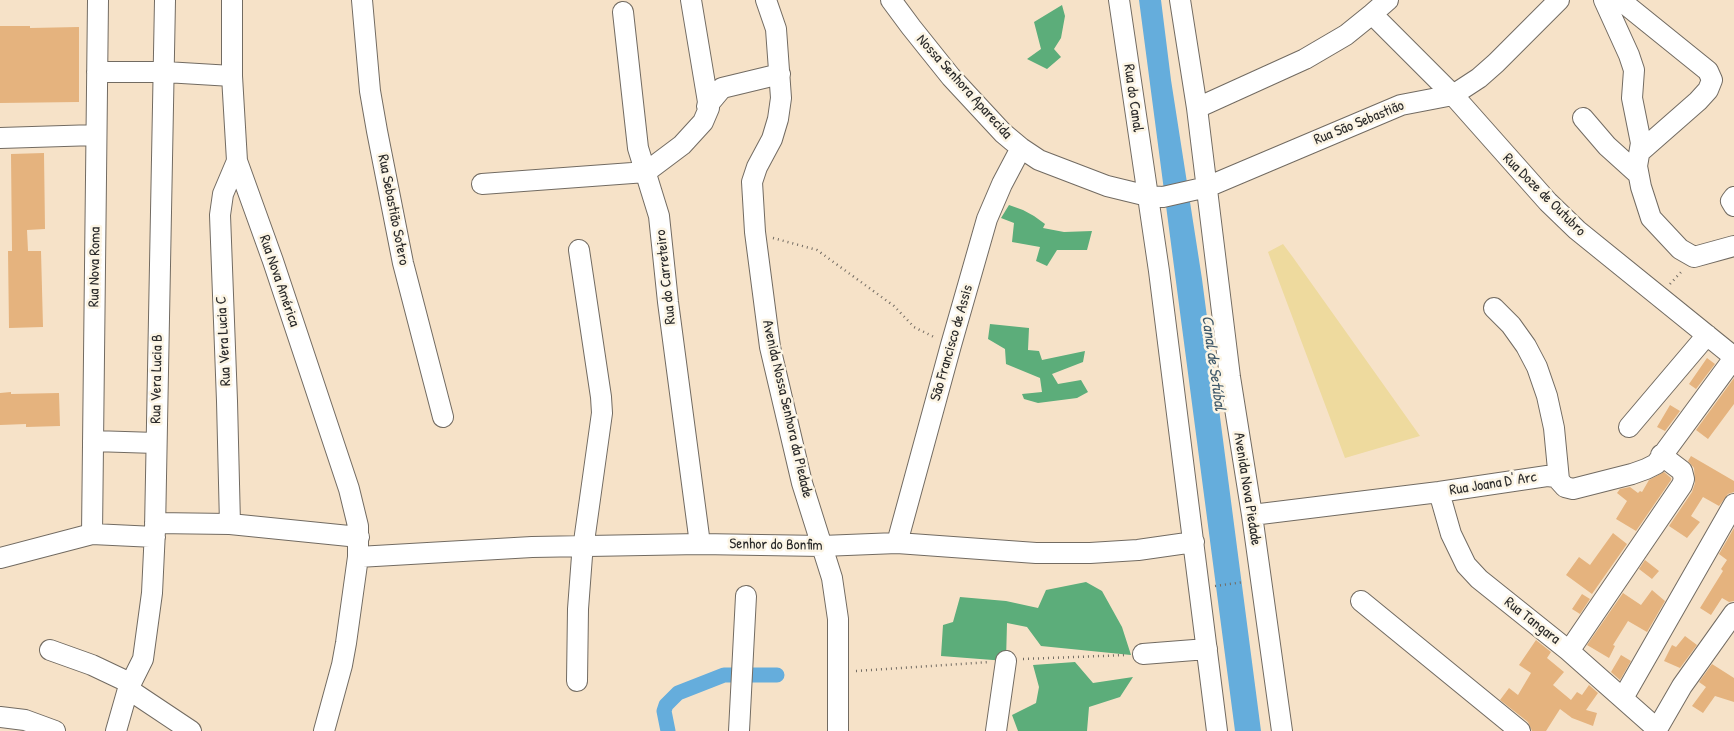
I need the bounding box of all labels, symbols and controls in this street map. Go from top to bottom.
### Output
street label: Nossa Senhora Aparecida [912,31,1016,143]
street label: Rua do Canal [1119,63,1147,133]
street label: Rua São Sebastião [1311,97,1407,149]
street label: Rua Doze de Outubro [1499,150,1589,240]
street label: Rua Sebastião Sotero [373,153,413,267]
street label: Rua Nova Roma [85,227,105,307]
street label: Rua do Carreteiro [652,229,680,325]
street label: Rua Nova América [255,233,303,329]
street label: São Francisco de Assis [927,283,977,403]
street label: Rua Vera Lucia C [213,296,235,386]
water label: Canal de Setúbal [1197,314,1229,412]
street label: Avenida Nossa Senhora da Piedade [758,318,816,500]
street label: Rua Vera Lucia B [147,334,167,424]
street label: Avenida Nova Piedade [1229,431,1265,547]
street label: Rua Joana D' Arc [1448,468,1538,500]
street label: Senhor do Bonfim [729,535,823,555]
street label: Rua Tangara [1500,594,1564,648]

